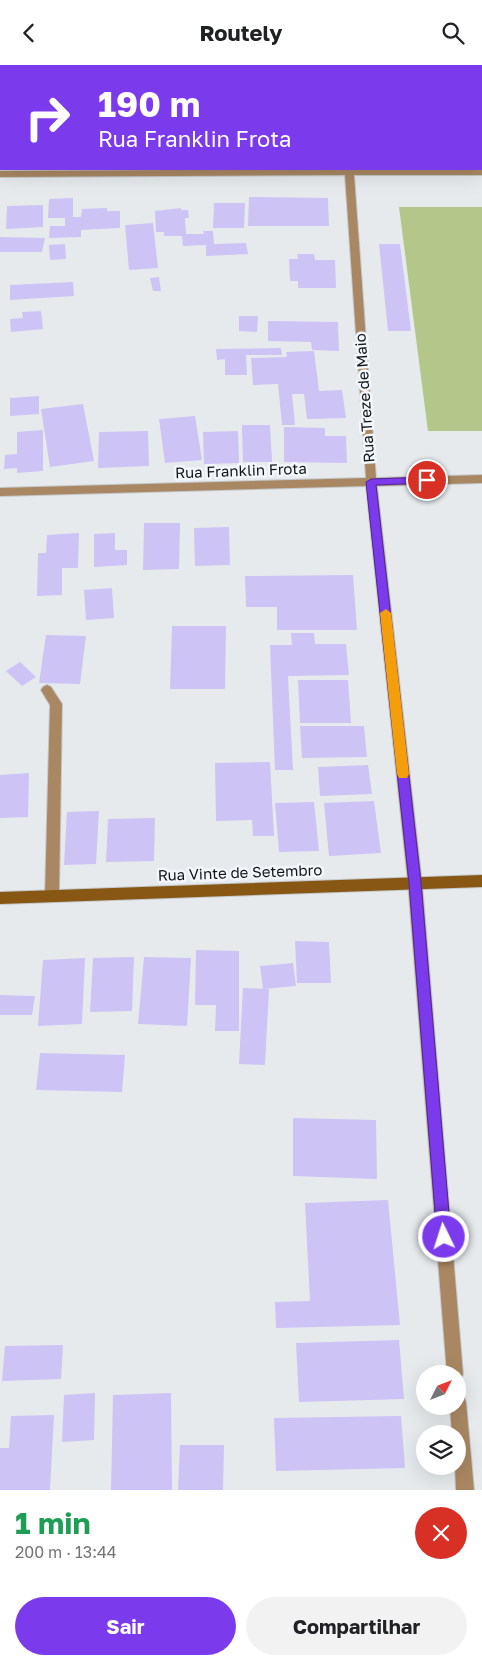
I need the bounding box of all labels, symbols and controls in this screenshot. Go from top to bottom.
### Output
icon: back [15,19,43,47]
text: Routely [199,19,283,46]
icon: search [439,19,467,47]
text: 190 m [98,83,200,125]
icon: right [15,85,80,150]
text: Rua Franklin Frota [98,125,291,152]
street label: Rua Treze de Maio [350,333,378,463]
street label: Rua Franklin Frota [175,459,307,481]
pin [406,459,448,501]
icon: arrive [413,466,441,494]
street label: Rua Vinte de Setembro [157,860,323,884]
position arrow [417,1210,469,1262]
north arrow [416,1365,466,1415]
map controls [416,1365,466,1475]
button: layers [416,1425,466,1475]
text: 1 min [15,1505,91,1541]
button: close [415,1507,467,1559]
text: 200 m · 13:44 [15,1542,117,1562]
button: Sair [15,1597,236,1655]
button: Compartilhar [246,1597,467,1655]

